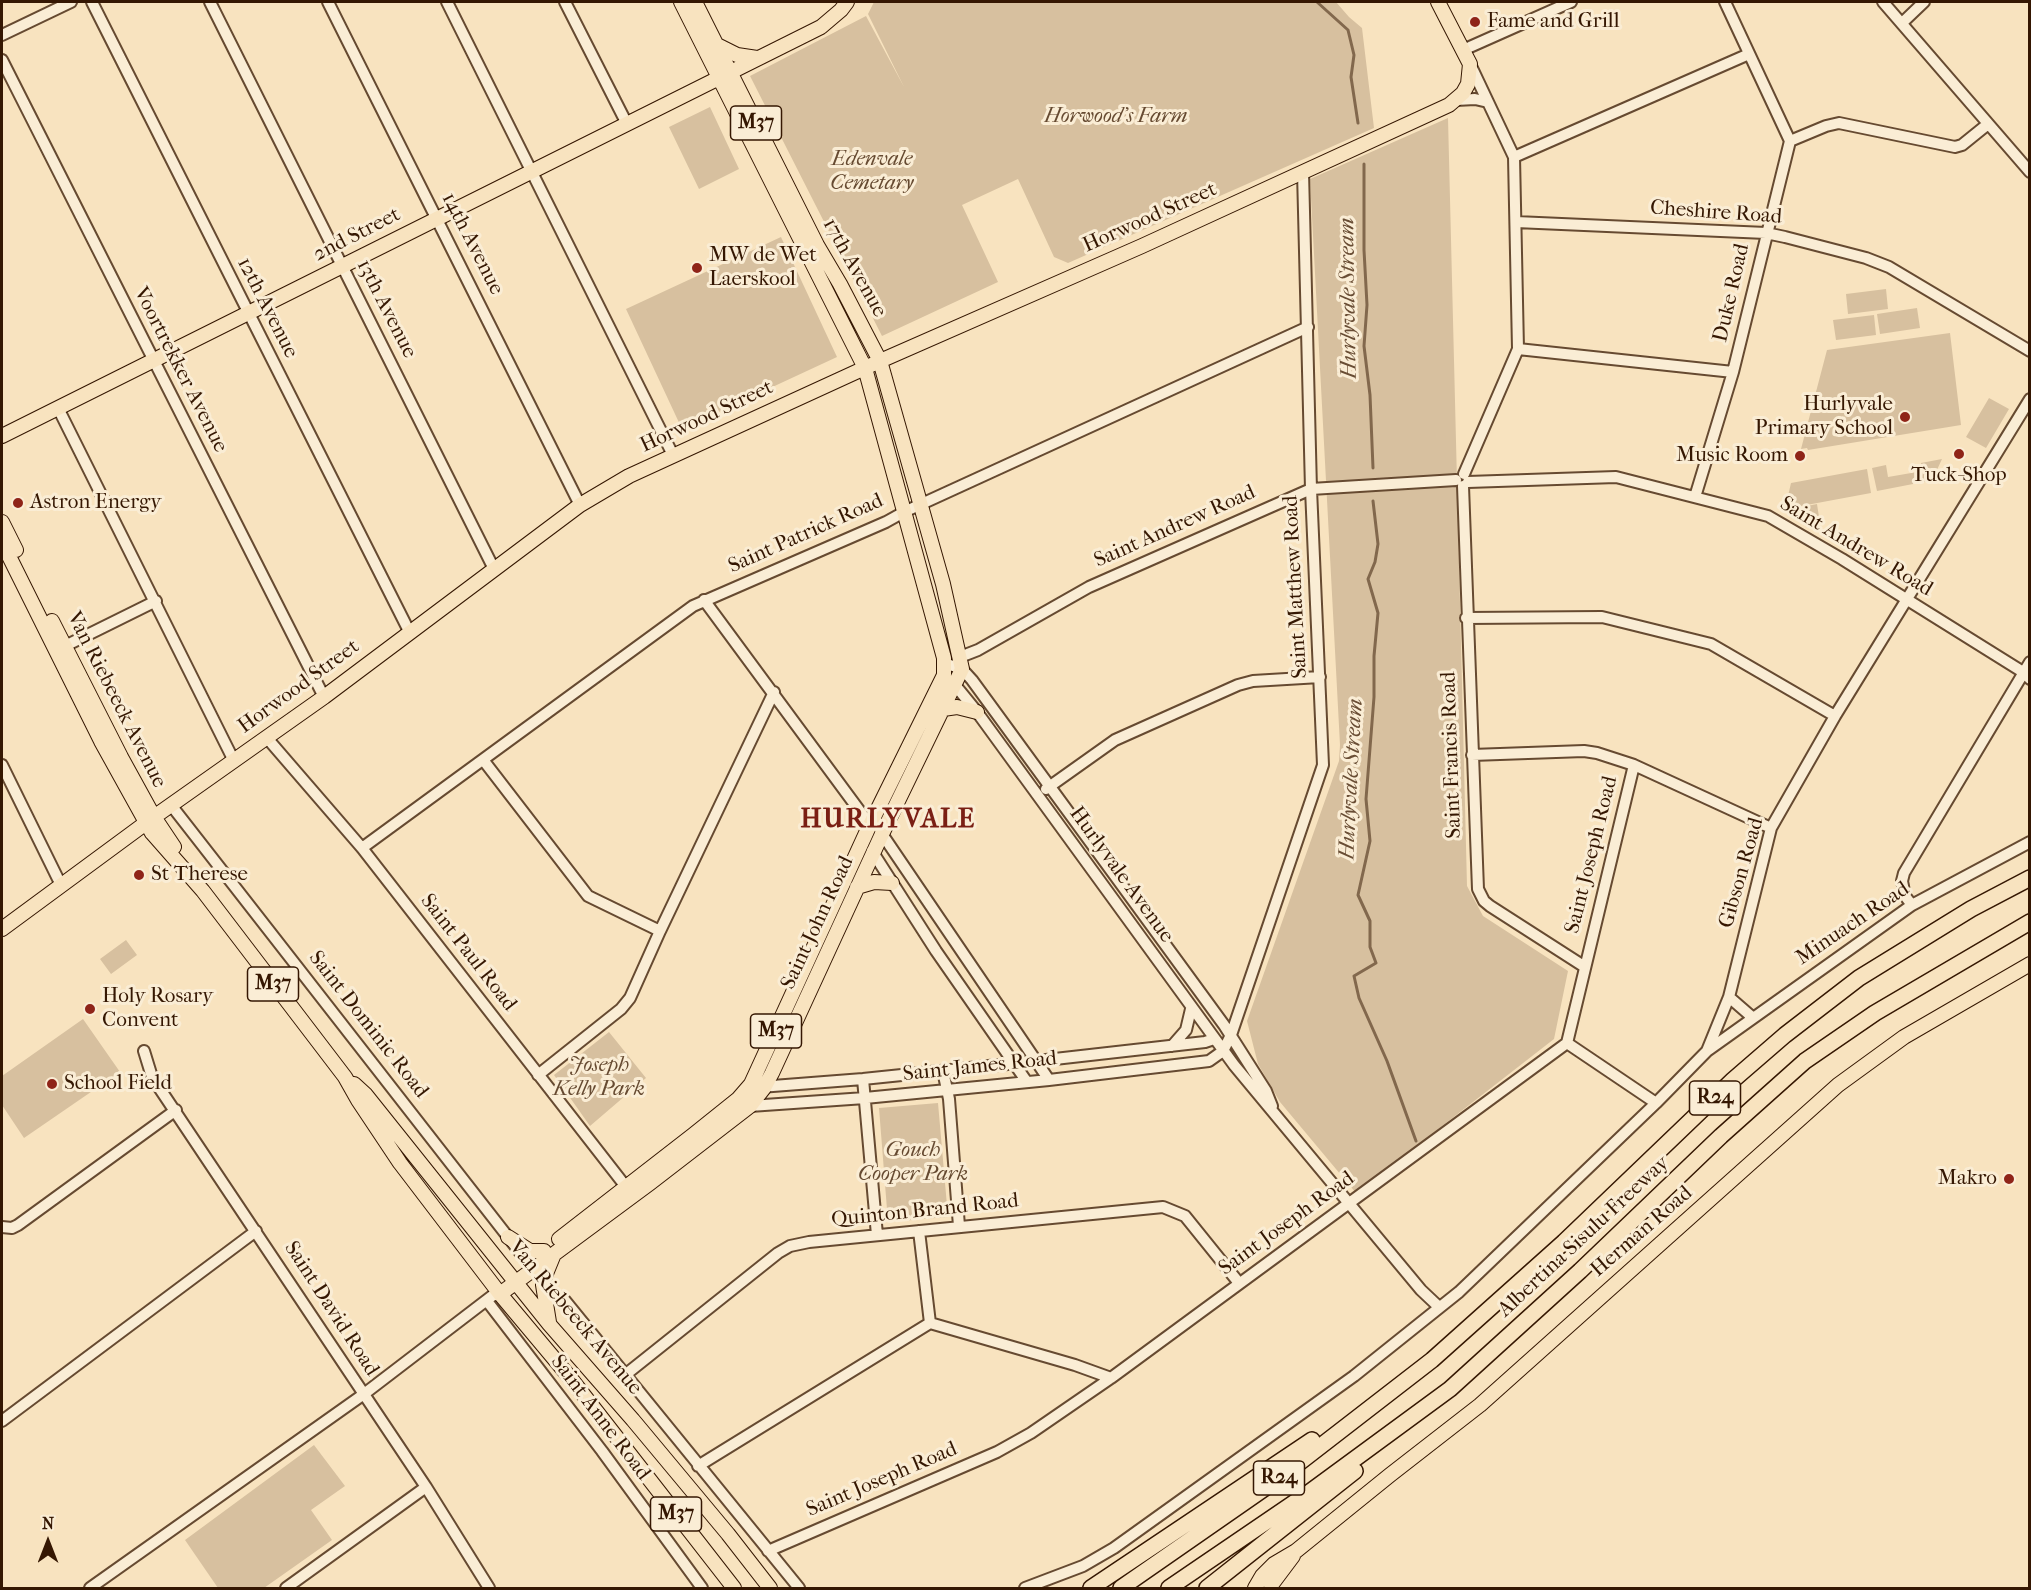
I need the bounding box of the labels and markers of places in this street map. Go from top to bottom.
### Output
place label: Fame and Grill [1487,9,1619,35]
marker: Fame and Grill [1468,15,1482,29]
place label: MW de Wet Laerskool [709,243,817,293]
marker: MW de Wet Laerskool [690,261,704,275]
place label: Hurlyvale Primary School [1755,392,1893,442]
marker: Hurlyvale Primary School [1898,410,1912,424]
place label: Music Room [1676,443,1788,469]
marker: Tuck-Shop [1952,447,1966,461]
marker: Music Room [1793,449,1807,463]
place label: Tuck-Shop [1911,463,2007,489]
place label: Astron Energy [30,490,162,516]
marker: Astron Energy [11,496,25,510]
place label: St Therese [151,862,248,888]
marker: St Therese [132,868,146,882]
place label: Holy Rosary Convent [102,984,213,1034]
marker: Holy Rosary Convent [83,1002,97,1016]
place label: School Field [64,1071,172,1097]
marker: School Field [45,1077,59,1091]
place label: Makro [1938,1166,1997,1192]
marker: Makro [2002,1172,2016,1186]

